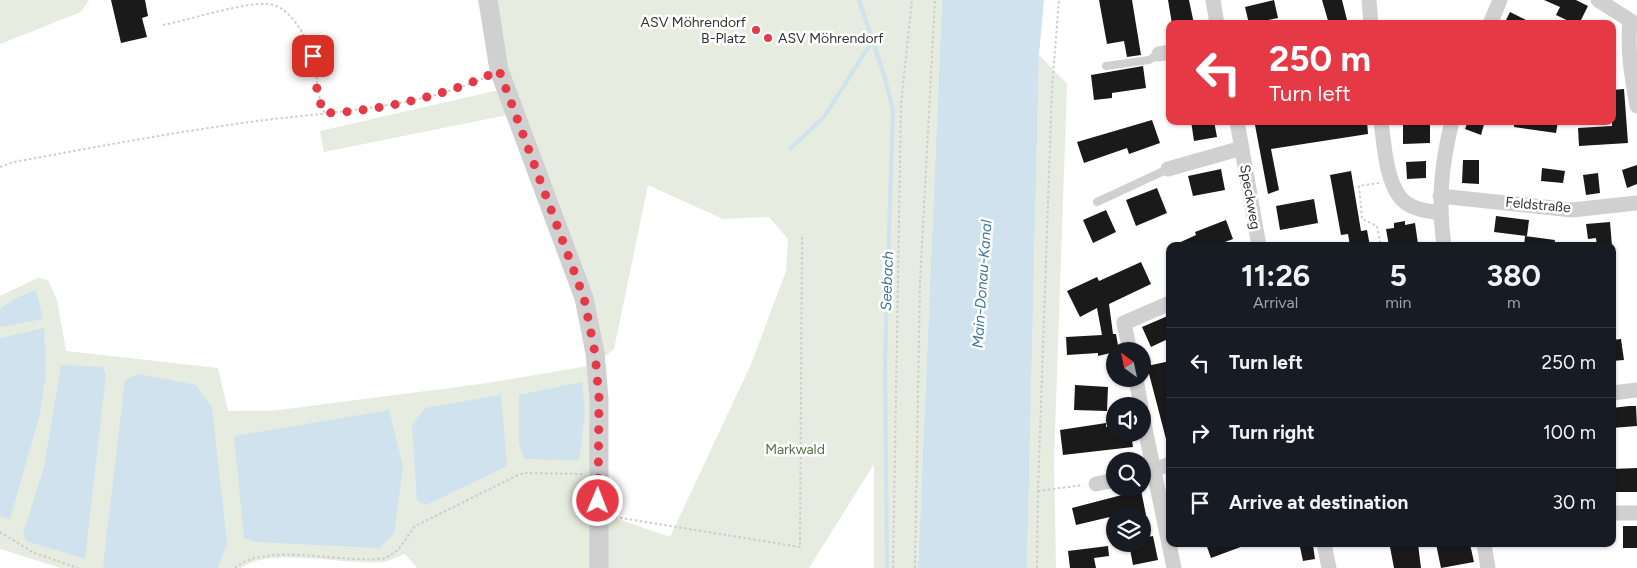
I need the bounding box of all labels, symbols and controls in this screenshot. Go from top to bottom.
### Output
place label: ASV Möhrendorf B-Platz [641,14,747,47]
marker: ASV Möhrendorf B-Platz [750,24,762,36]
place label: ASV Möhrendorf [778,30,884,47]
marker: ASV Möhrendorf [762,32,774,44]
pin [292,35,334,77]
text: 250 m [1269,38,1371,80]
icon: left [1186,40,1251,105]
icon: arrive [299,42,327,70]
text: Turn left [1269,80,1351,107]
street label: Speckweg [1236,163,1264,231]
street label: Feldstraße [1505,194,1572,216]
water label: Main-Donau-Kanal [969,218,996,349]
water label: Seebach [877,251,897,311]
text: 11:26 [1241,257,1310,294]
text: 5 [1390,257,1407,294]
text: 380 [1486,257,1541,294]
text: Arrival [1253,293,1298,312]
text: min [1385,293,1411,312]
text: m [1507,293,1521,312]
north arrow [1106,342,1151,388]
map controls [1106,342,1151,552]
icon: left [1186,349,1214,377]
text: Turn left [1229,351,1303,374]
text: 250 m [1541,351,1596,374]
button: sound [1106,397,1151,442]
icon: right [1186,419,1214,447]
text: Turn right [1229,421,1315,444]
text: 100 m [1543,421,1596,444]
park label: Markwald [765,441,825,458]
button: search [1106,452,1151,497]
position arrow [571,474,623,526]
icon: arrive [1186,489,1214,517]
text: Arrive at destination [1229,491,1408,514]
text: 30 m [1553,491,1596,514]
button: layers [1106,507,1151,552]

